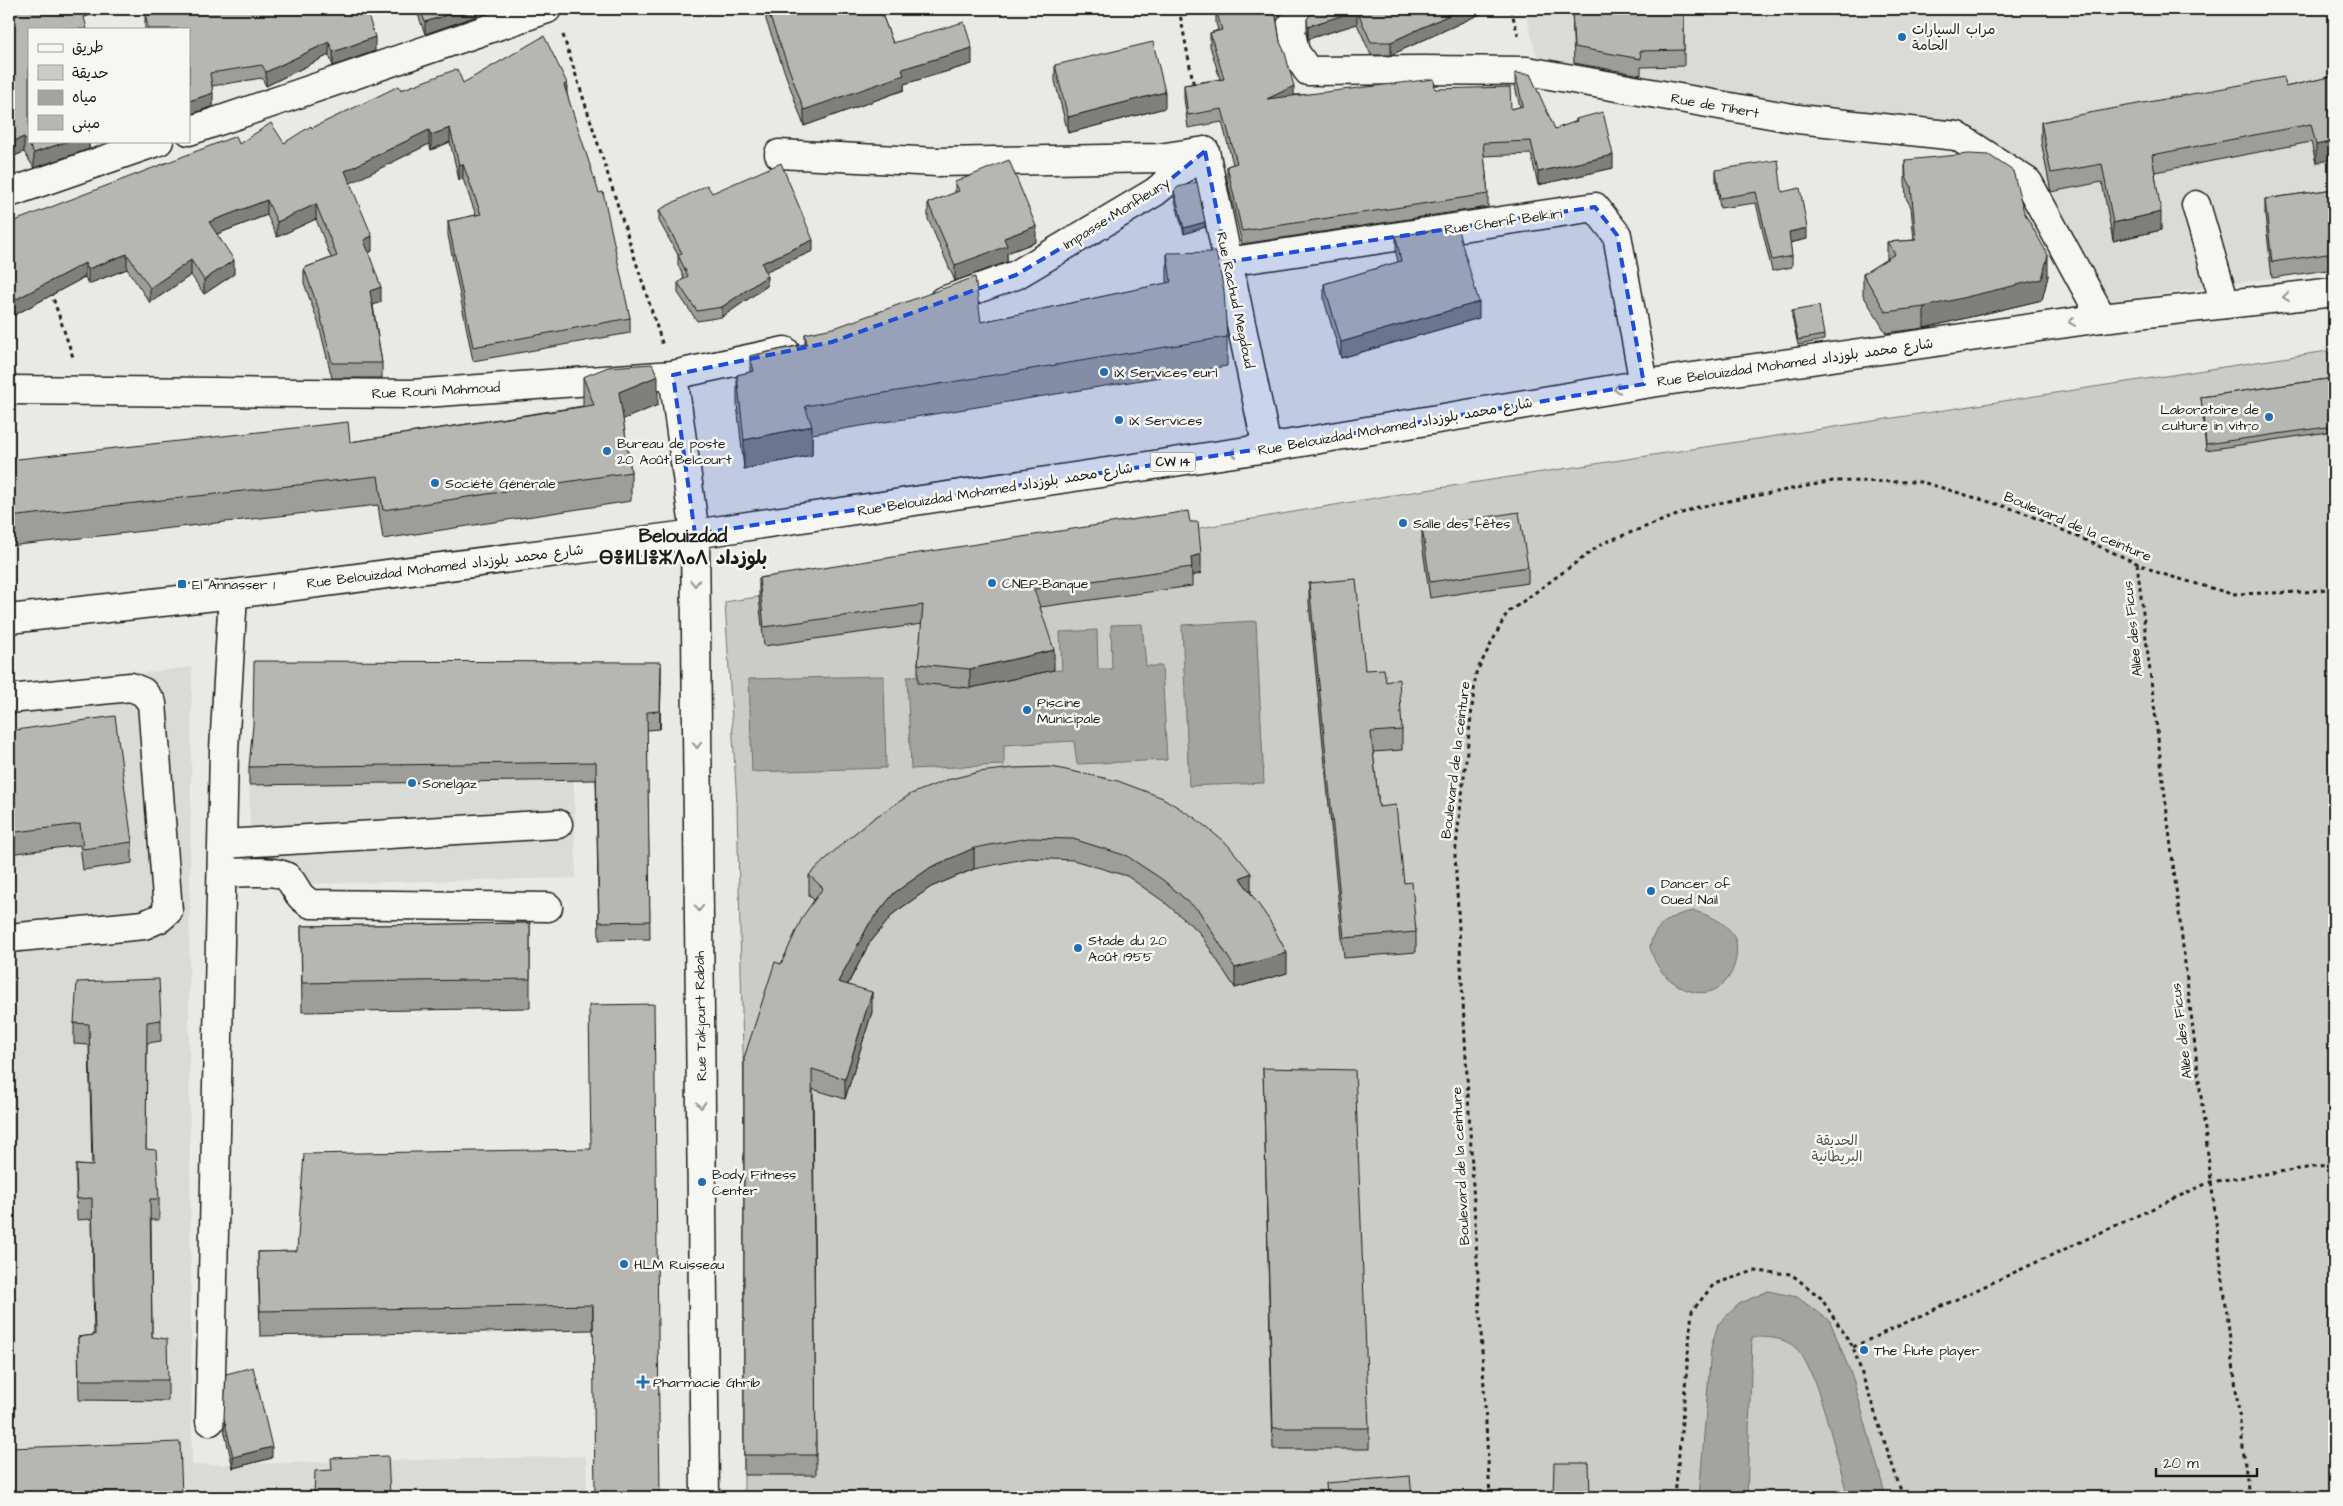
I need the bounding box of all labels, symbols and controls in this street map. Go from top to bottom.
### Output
place label: مراب السيارات الحامة [1912,20,1995,56]
legend [28,28,190,142]
marker: مراب السيارات الحامة [1896,31,1908,43]
text: طريق [72,37,104,58]
text: حديقة [72,63,109,84]
text: مياه [72,87,97,108]
street label: Rue de Tihert [1669,88,1761,124]
text: مبنى [72,113,100,134]
street label: Impasse Monfleury [1059,173,1174,255]
street label: Rue Cherif Belkiri [1443,204,1563,240]
street label: Rue Rachud Megdoud [1211,230,1259,370]
one-way arrow [2282,291,2290,302]
one-way arrow [2068,316,2076,327]
street label: Rue Belouizdad Mohamed شارع محمد بلوزداد [1656,334,1935,392]
place label: iX Services eurl [1114,363,1217,383]
marker: iX Services eurl [1098,366,1110,378]
street label: Rue Rouni Mahmoud [371,378,501,404]
one-way arrow [1613,383,1622,393]
street label: Rue Belouizdad Mohamed شارع محمد بلوزداد [1256,393,1534,461]
place label: Laboratoire de culture in vitro [2160,400,2259,436]
place label: iX Services [1129,411,1202,431]
marker: Laboratoire de culture in vitro [2263,411,2275,423]
marker: iX Services [1113,414,1125,426]
place label: Bureau de poste 20 Août Belcourt [617,434,732,470]
marker: Bureau de poste 20 Août Belcourt [601,445,613,457]
one-way arrow [1228,447,1236,458]
road number: CW 14 [1150,452,1196,472]
street label: Rue Belouizdad Mohamed شارع محمد بلوزداد [856,458,1134,522]
place label: Société Générale [445,474,556,494]
marker: Société Générale [429,477,441,489]
street label: Boulevard de la ceinture [2001,487,2155,567]
place label: Salle des fêtes [1413,514,1510,534]
marker: Salle des fêtes [1397,517,1409,529]
district label: Belouizdad ⴱⴻⵍⵡⴻⵣⴷⴰⴷ بلوزداد [599,523,767,572]
street label: Rue Belouizdad Mohamed شارع محمد بلوزداد [306,540,585,594]
place label: CNEP-Banque [1002,574,1089,594]
place label: El Annasser 1 [192,575,275,595]
marker: CNEP-Banque [986,577,998,589]
marker: El Annasser 1 [176,578,188,590]
one-way arrow [690,579,700,587]
street label: Allée des Ficus [2118,580,2148,678]
street label: Boulevard de la ceinture [1436,680,1476,840]
place label: Piscine Municipale [1037,693,1101,729]
marker: Piscine Municipale [1021,704,1033,716]
one-way arrow [692,742,702,749]
place label: Sonelgaz [422,774,477,794]
marker: Sonelgaz [406,777,418,789]
place label: Dancer of Oued Nail [1661,874,1731,910]
marker: Dancer of Oued Nail [1645,885,1657,897]
one-way arrow [694,904,704,912]
place label: Stade du 20 Août 1955 [1088,931,1167,967]
marker: Stade du 20 Août 1955 [1072,942,1084,954]
street label: Rue Takjourt Rabah [690,951,712,1081]
street label: Allée des Ficus [2166,982,2198,1080]
street label: Boulevard de la ceinture [1447,1086,1475,1246]
one-way arrow [696,1102,706,1109]
park label: الحديقة البريطانية [1812,1131,1862,1167]
place label: Body Fitness Center [712,1165,796,1201]
marker: Body Fitness Center [696,1176,708,1188]
place label: HLM Ruisseau [634,1255,724,1275]
marker: HLM Ruisseau [618,1258,630,1270]
place label: The flute player [1874,1341,1980,1361]
marker: The flute player [1858,1344,1870,1356]
place label: Pharmacie Ghrib [653,1373,760,1393]
marker: Pharmacie Ghrib [637,1376,649,1388]
scale bar [2156,1446,2257,1478]
text: 20 m [2163,1453,2199,1474]

